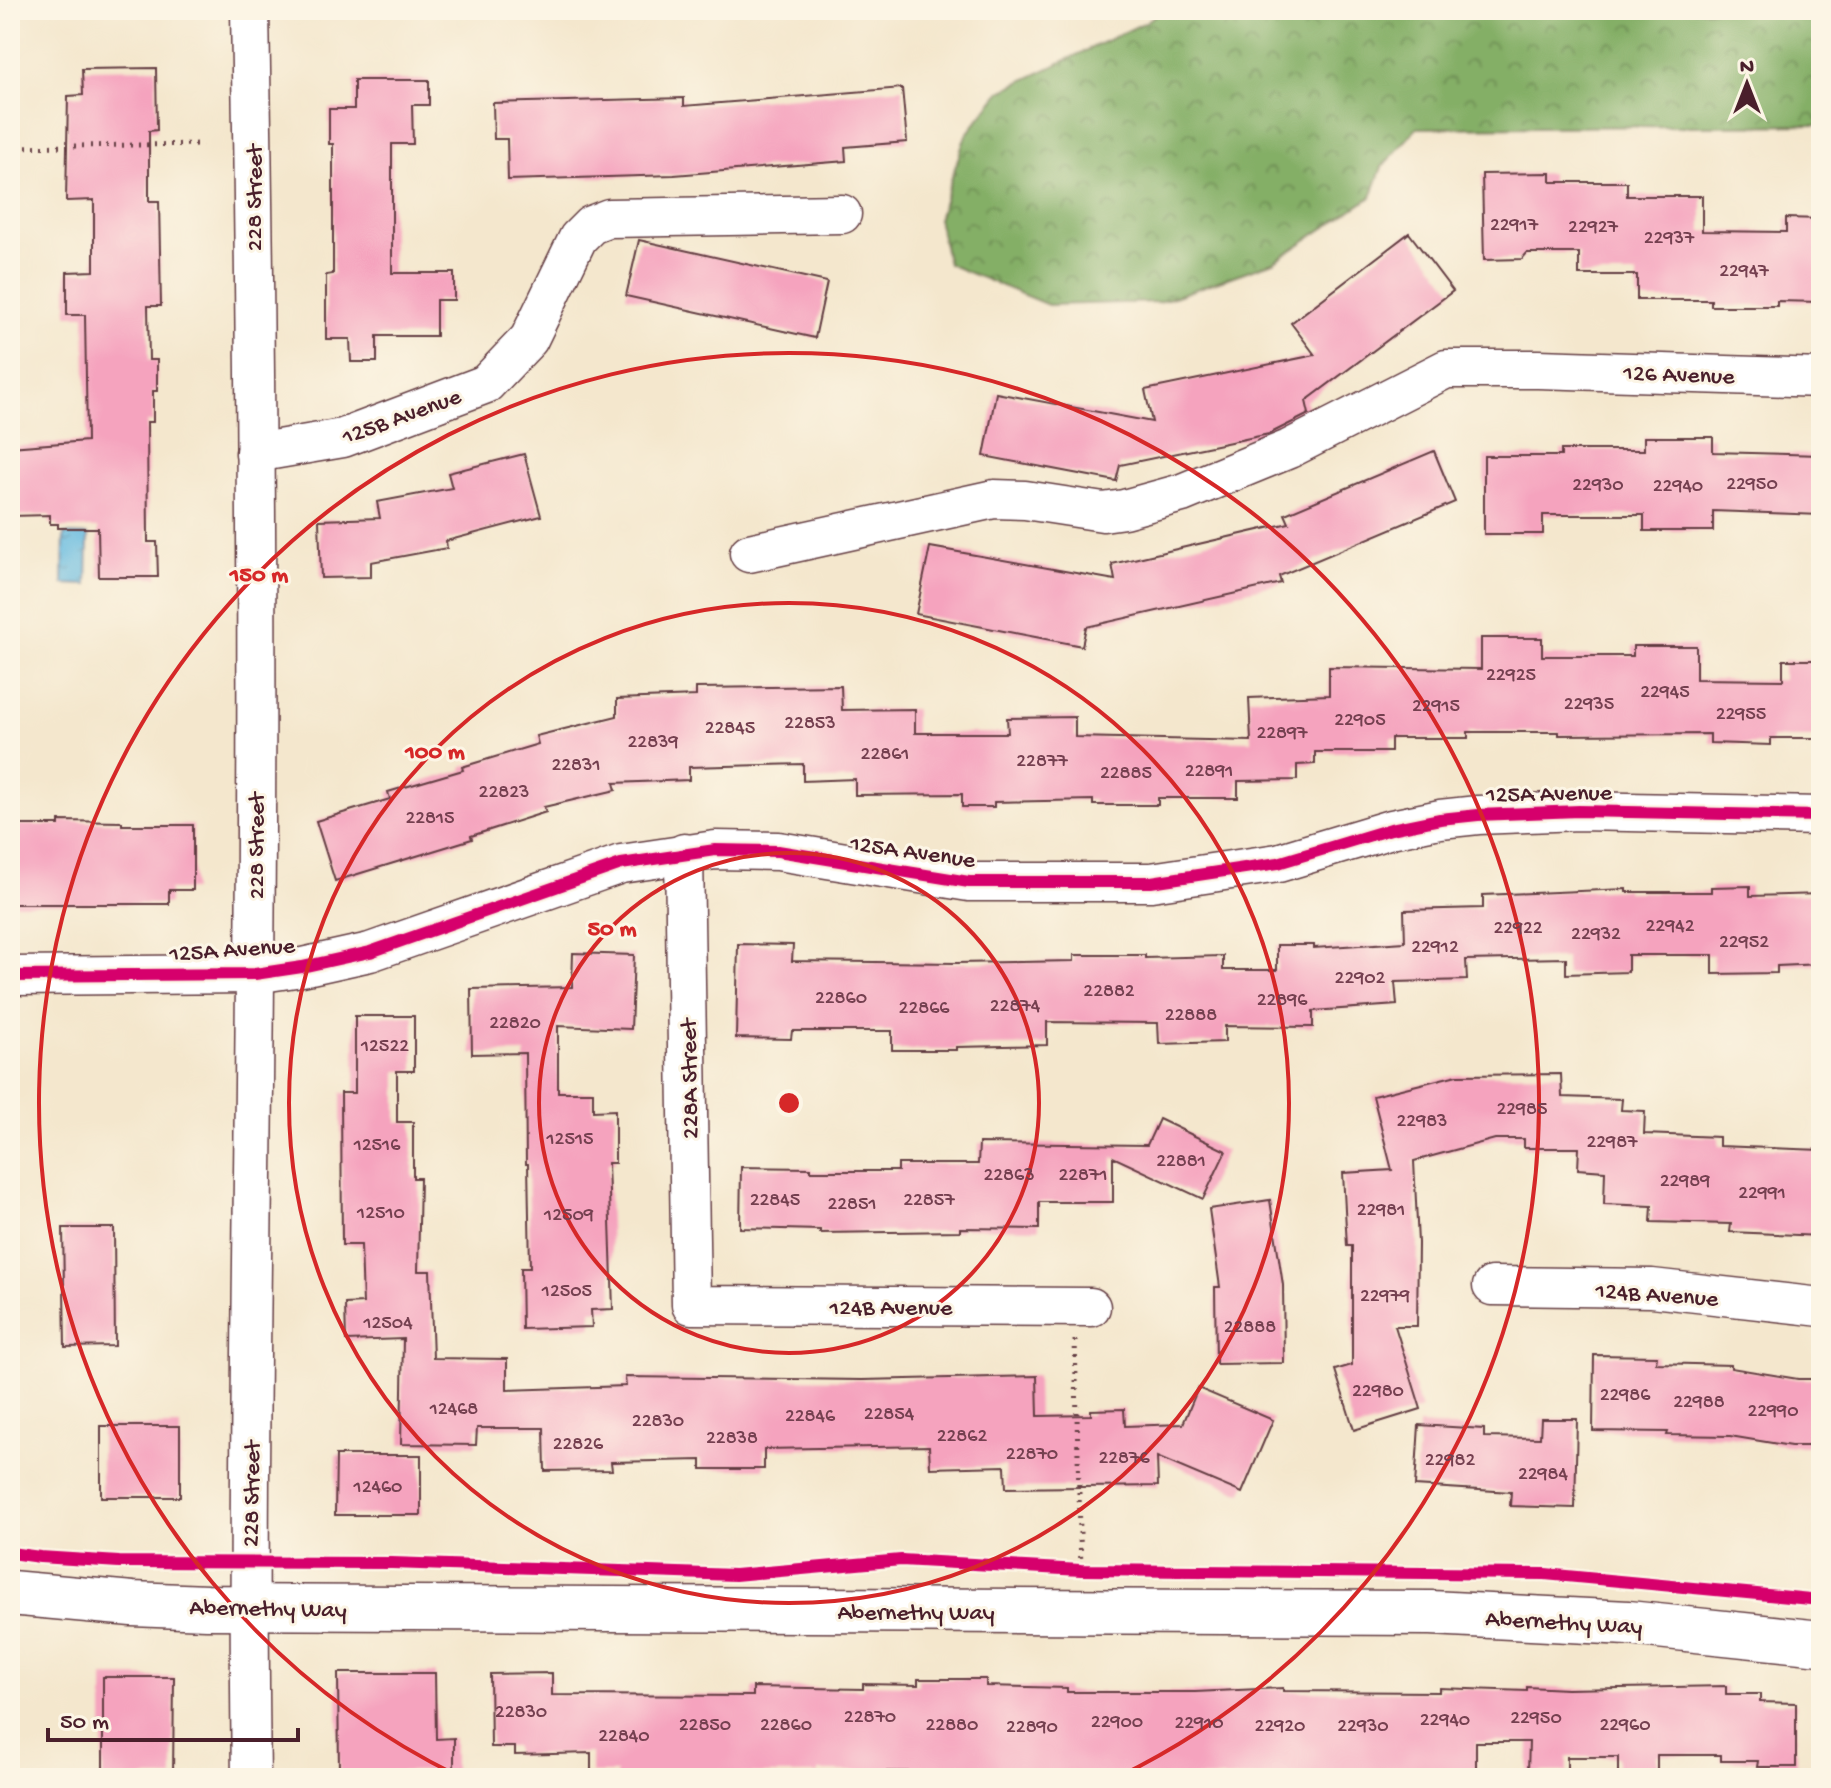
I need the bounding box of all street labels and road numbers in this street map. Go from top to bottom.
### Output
street label: 228 Street [242,143,271,251]
street label: 126 Avenue [1622,360,1736,393]
street label: 125B Avenue [338,383,466,453]
street label: 125A Avenue [1485,780,1613,811]
street label: 228 Street [244,791,273,899]
street label: 125A Avenue [847,830,978,877]
street label: 125A Avenue [167,933,297,970]
street label: 228A Street [676,1016,707,1139]
street label: 124B Avenue [1593,1278,1720,1315]
street label: 124B Avenue [829,1295,953,1324]
street label: 228 Street [238,1438,269,1547]
street label: Abernethy Way [189,1595,347,1626]
street label: Abernethy Way [837,1600,995,1629]
street label: Abernethy Way [1485,1606,1643,1643]

